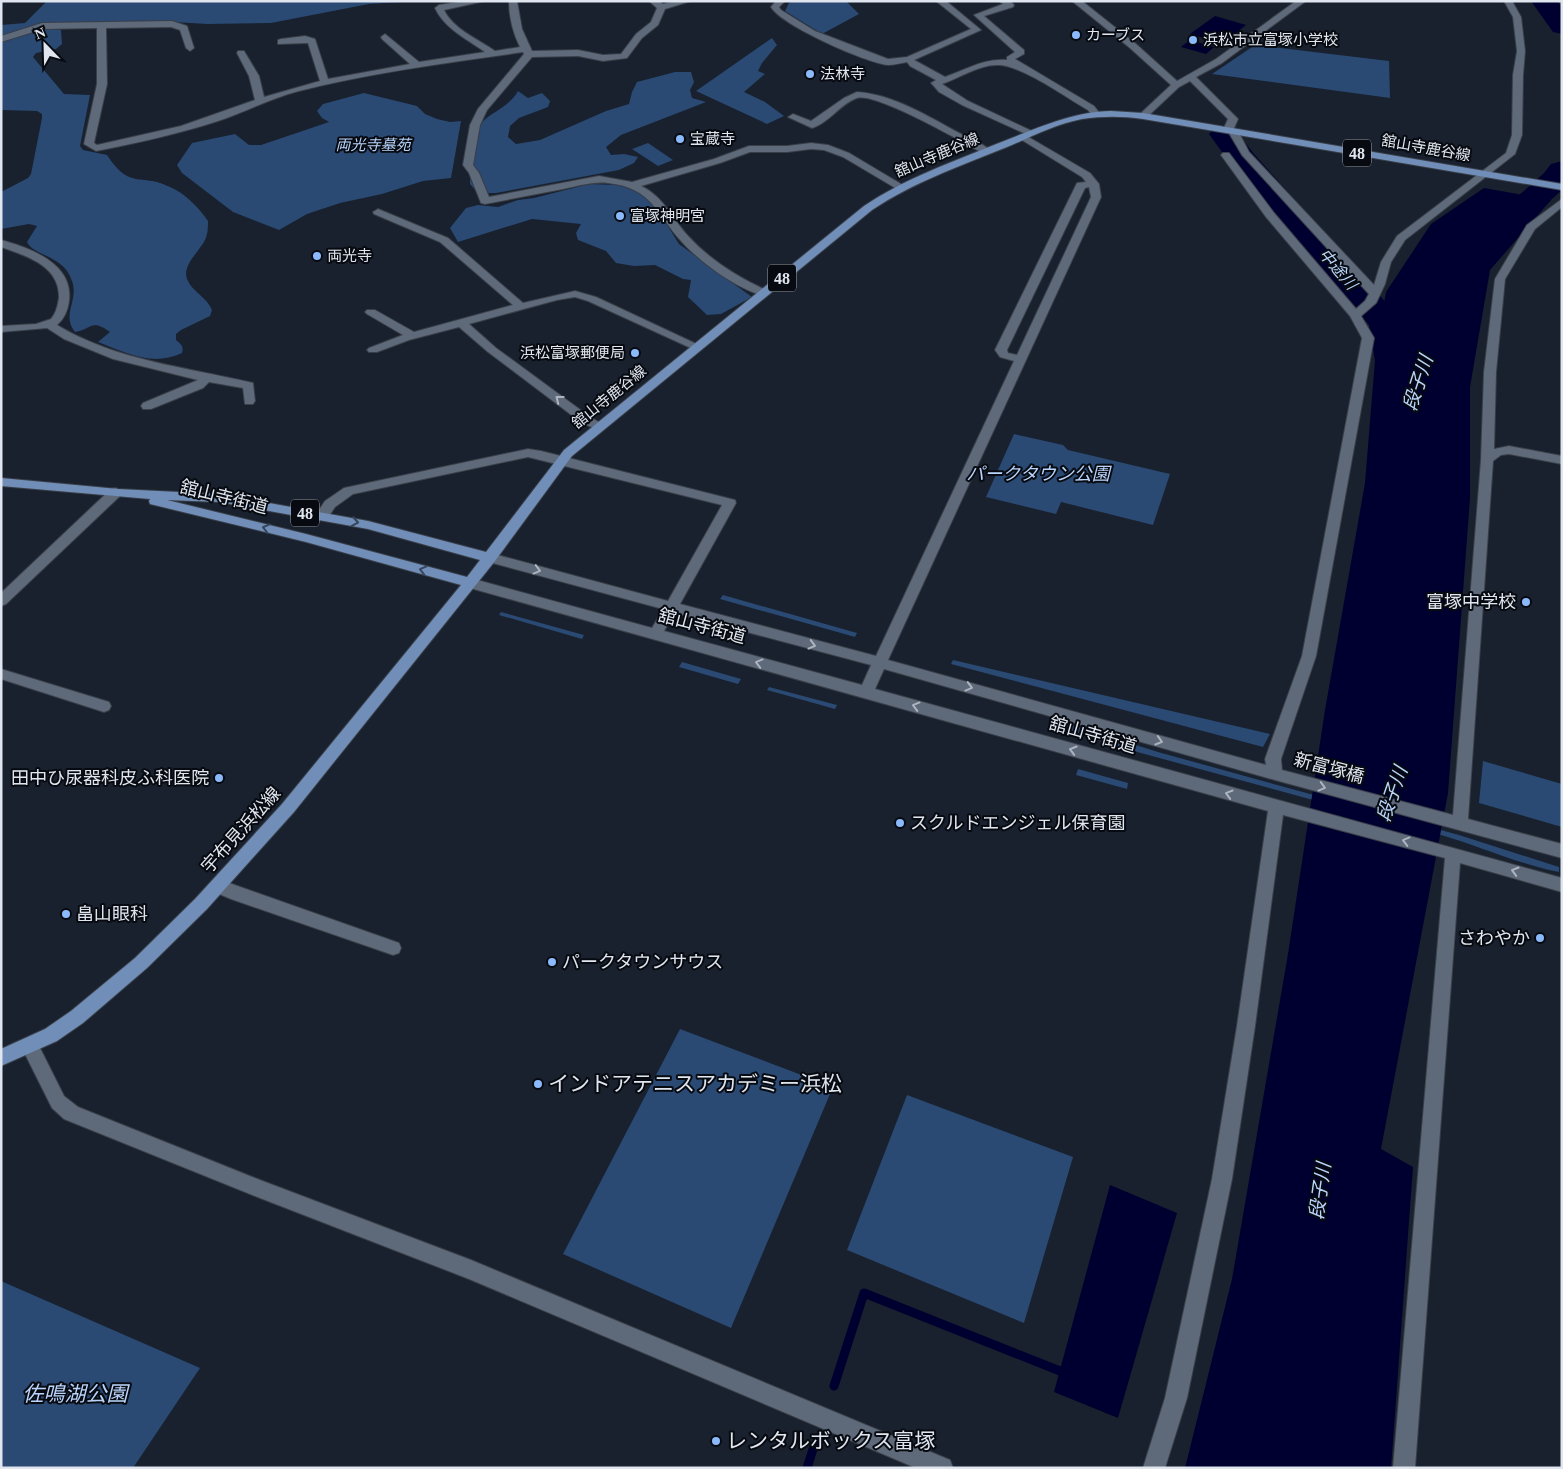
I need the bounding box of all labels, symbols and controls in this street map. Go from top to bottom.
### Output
north arrow [20,20,70,70]
text: N [33,25,48,42]
place label: カーブス [1086,27,1145,43]
marker: カーブス [1070,29,1082,41]
place label: 浜松市立富塚小学校 [1203,32,1338,48]
marker: 浜松市立富塚小学校 [1187,34,1199,46]
place label: 法林寺 [820,66,865,82]
marker: 法林寺 [804,68,816,80]
street label: 舘山寺鹿谷線 [892,130,982,180]
place label: 宝蔵寺 [690,131,735,147]
street label: 舘山寺鹿谷線 [1380,132,1472,164]
marker: 宝蔵寺 [674,133,686,145]
park label: 両光寺墓苑 [335,137,412,153]
road number: 48 [1343,140,1371,167]
place label: 富塚神明宮 [630,208,705,224]
marker: 富塚神明宮 [614,210,626,222]
water label: 中途川 [1316,245,1361,294]
place label: 両光寺 [327,248,372,264]
marker: 両光寺 [311,250,323,262]
road number: 48 [768,264,796,292]
place label: 浜松富塚郵便局 [520,345,625,361]
marker: 浜松富塚郵便局 [629,347,641,359]
water label: 段子川 [1399,351,1437,413]
street label: 舘山寺鹿谷線 [569,362,649,432]
one-way arrow [556,397,565,405]
park label: パークタウン公園 [966,464,1113,484]
street label: 舘山寺街道 [178,476,270,518]
road number: 48 [291,499,319,526]
one-way arrow [351,517,359,527]
one-way arrow [262,523,271,534]
one-way arrow [533,565,541,575]
one-way arrow [420,566,428,576]
place label: 富塚中学校 [1426,592,1516,612]
marker: 富塚中学校 [1520,596,1532,608]
street label: 舘山寺街道 [656,605,748,647]
one-way arrow [808,639,816,649]
one-way arrow [756,658,764,668]
one-way arrow [965,681,974,692]
one-way arrow [913,701,921,711]
street label: 舘山寺街道 [1047,713,1139,757]
one-way arrow [1155,735,1163,745]
one-way arrow [1069,745,1077,755]
street label: 新富塚橋 [1292,749,1366,787]
water label: 段子川 [1373,762,1412,824]
place label: 田中ひ尿器科皮ふ科医院 [11,768,209,788]
marker: 田中ひ尿器科皮ふ科医院 [213,772,225,784]
one-way arrow [1317,781,1325,791]
street label: 宇布見浜松線 [197,783,285,877]
one-way arrow [1224,789,1233,800]
place label: スクルドエンジェル保育園 [910,813,1125,833]
marker: スクルドエンジェル保育園 [894,817,906,829]
one-way arrow [1402,836,1411,847]
one-way arrow [1511,867,1520,877]
place label: 畠山眼科 [76,904,148,924]
marker: 畠山眼科 [60,908,72,920]
place label: さわやか [1458,928,1530,948]
marker: さわやか [1534,932,1546,944]
place label: パークタウンサウス [562,952,723,972]
marker: パークタウンサウス [546,956,558,968]
place label: インドアテニスアカデミー浜松 [548,1072,842,1096]
marker: インドアテニスアカデミー浜松 [532,1078,544,1090]
water label: 段子川 [1306,1159,1335,1221]
park label: 佐鳴湖公園 [23,1382,130,1406]
place label: レンタルボックス富塚 [726,1429,935,1453]
marker: レンタルボックス富塚 [710,1435,722,1447]

